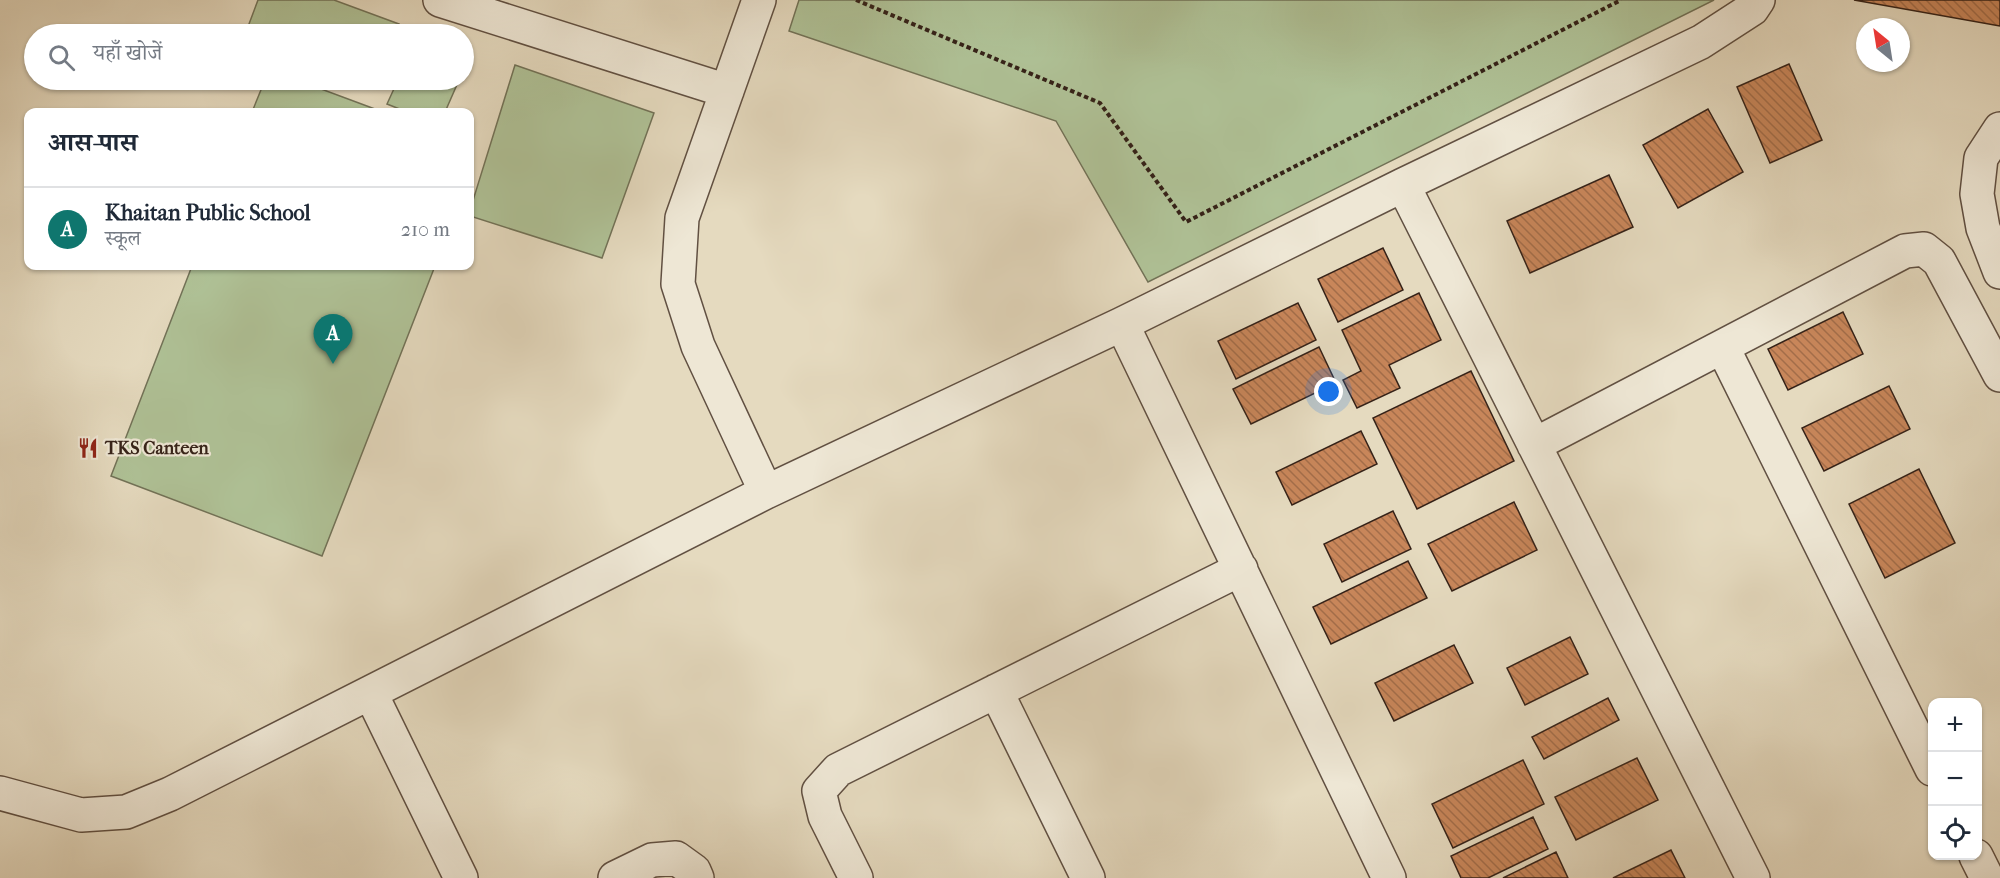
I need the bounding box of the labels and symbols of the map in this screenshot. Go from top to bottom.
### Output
north arrow [1856,18,1910,72]
pin: A [314,314,352,364]
your location [1314,377,1343,406]
restaurant icon: TKS Canteen [76,436,100,460]
place label: TKS Canteen [104,438,209,459]

